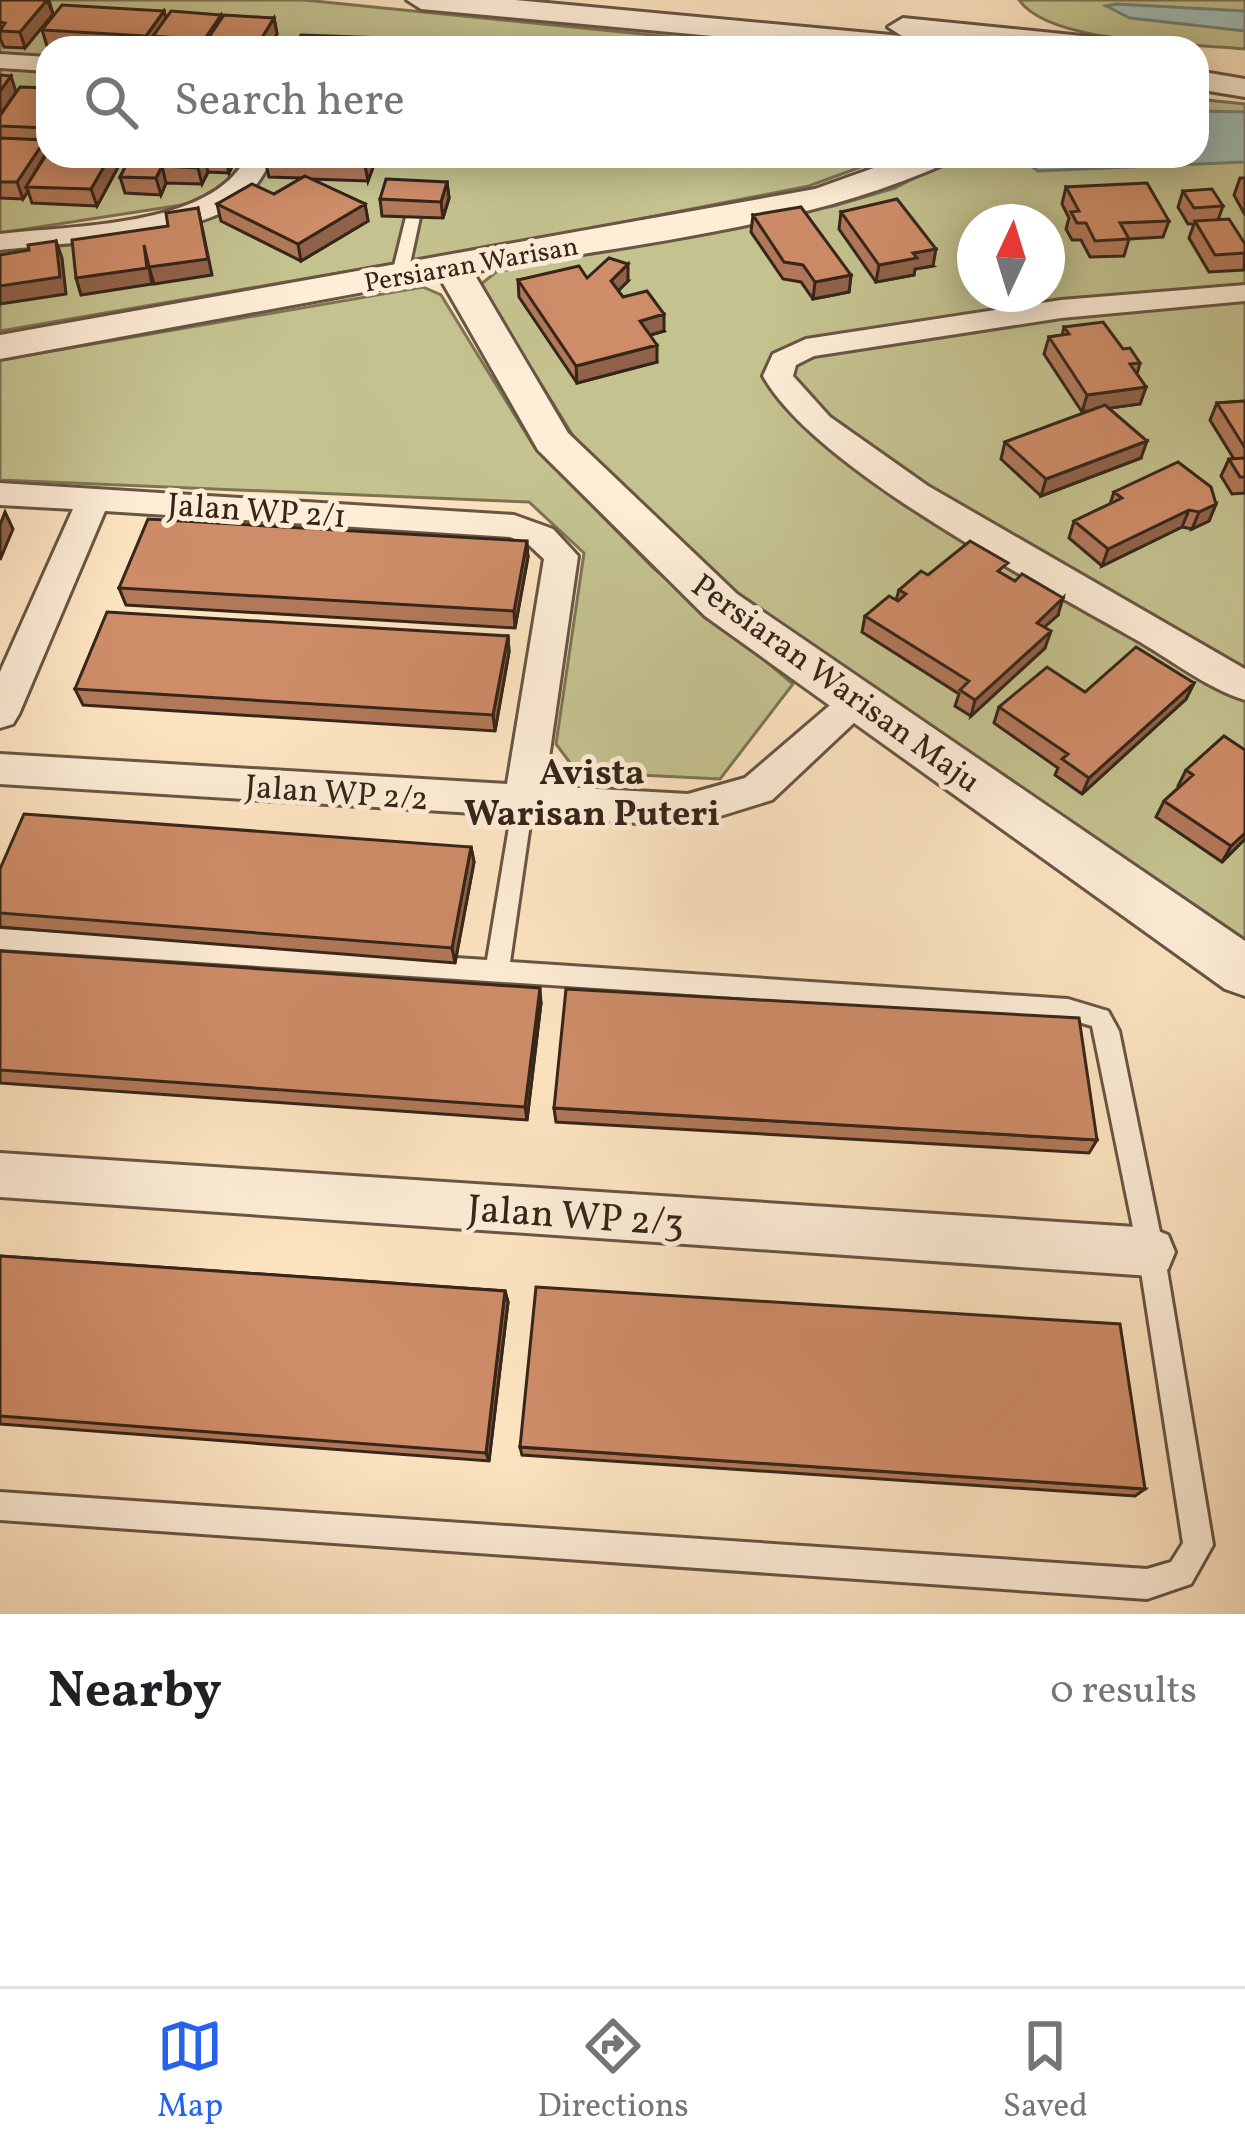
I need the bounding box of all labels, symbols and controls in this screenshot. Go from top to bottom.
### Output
search box [36,36,1209,168]
icon: search [78,69,144,135]
text: Search here [174,71,405,134]
north arrow [957,204,1065,312]
street label: Persiaran Warisan [361,228,582,304]
street label: Jalan WP 2/1 [166,484,348,542]
street label: Persiaran Warisan Maju [681,565,989,806]
district label: Avista Warisan Puteri [464,750,720,841]
street label: Jalan WP 2/2 [244,766,430,824]
street label: Jalan WP 2/3 [466,1183,686,1252]
text: Nearby [48,1657,222,1728]
text: 0 results [1050,1665,1197,1719]
tab: Map [157,2013,223,2131]
tab: Directions [537,2013,689,2131]
tab: Saved [1003,2013,1088,2131]

